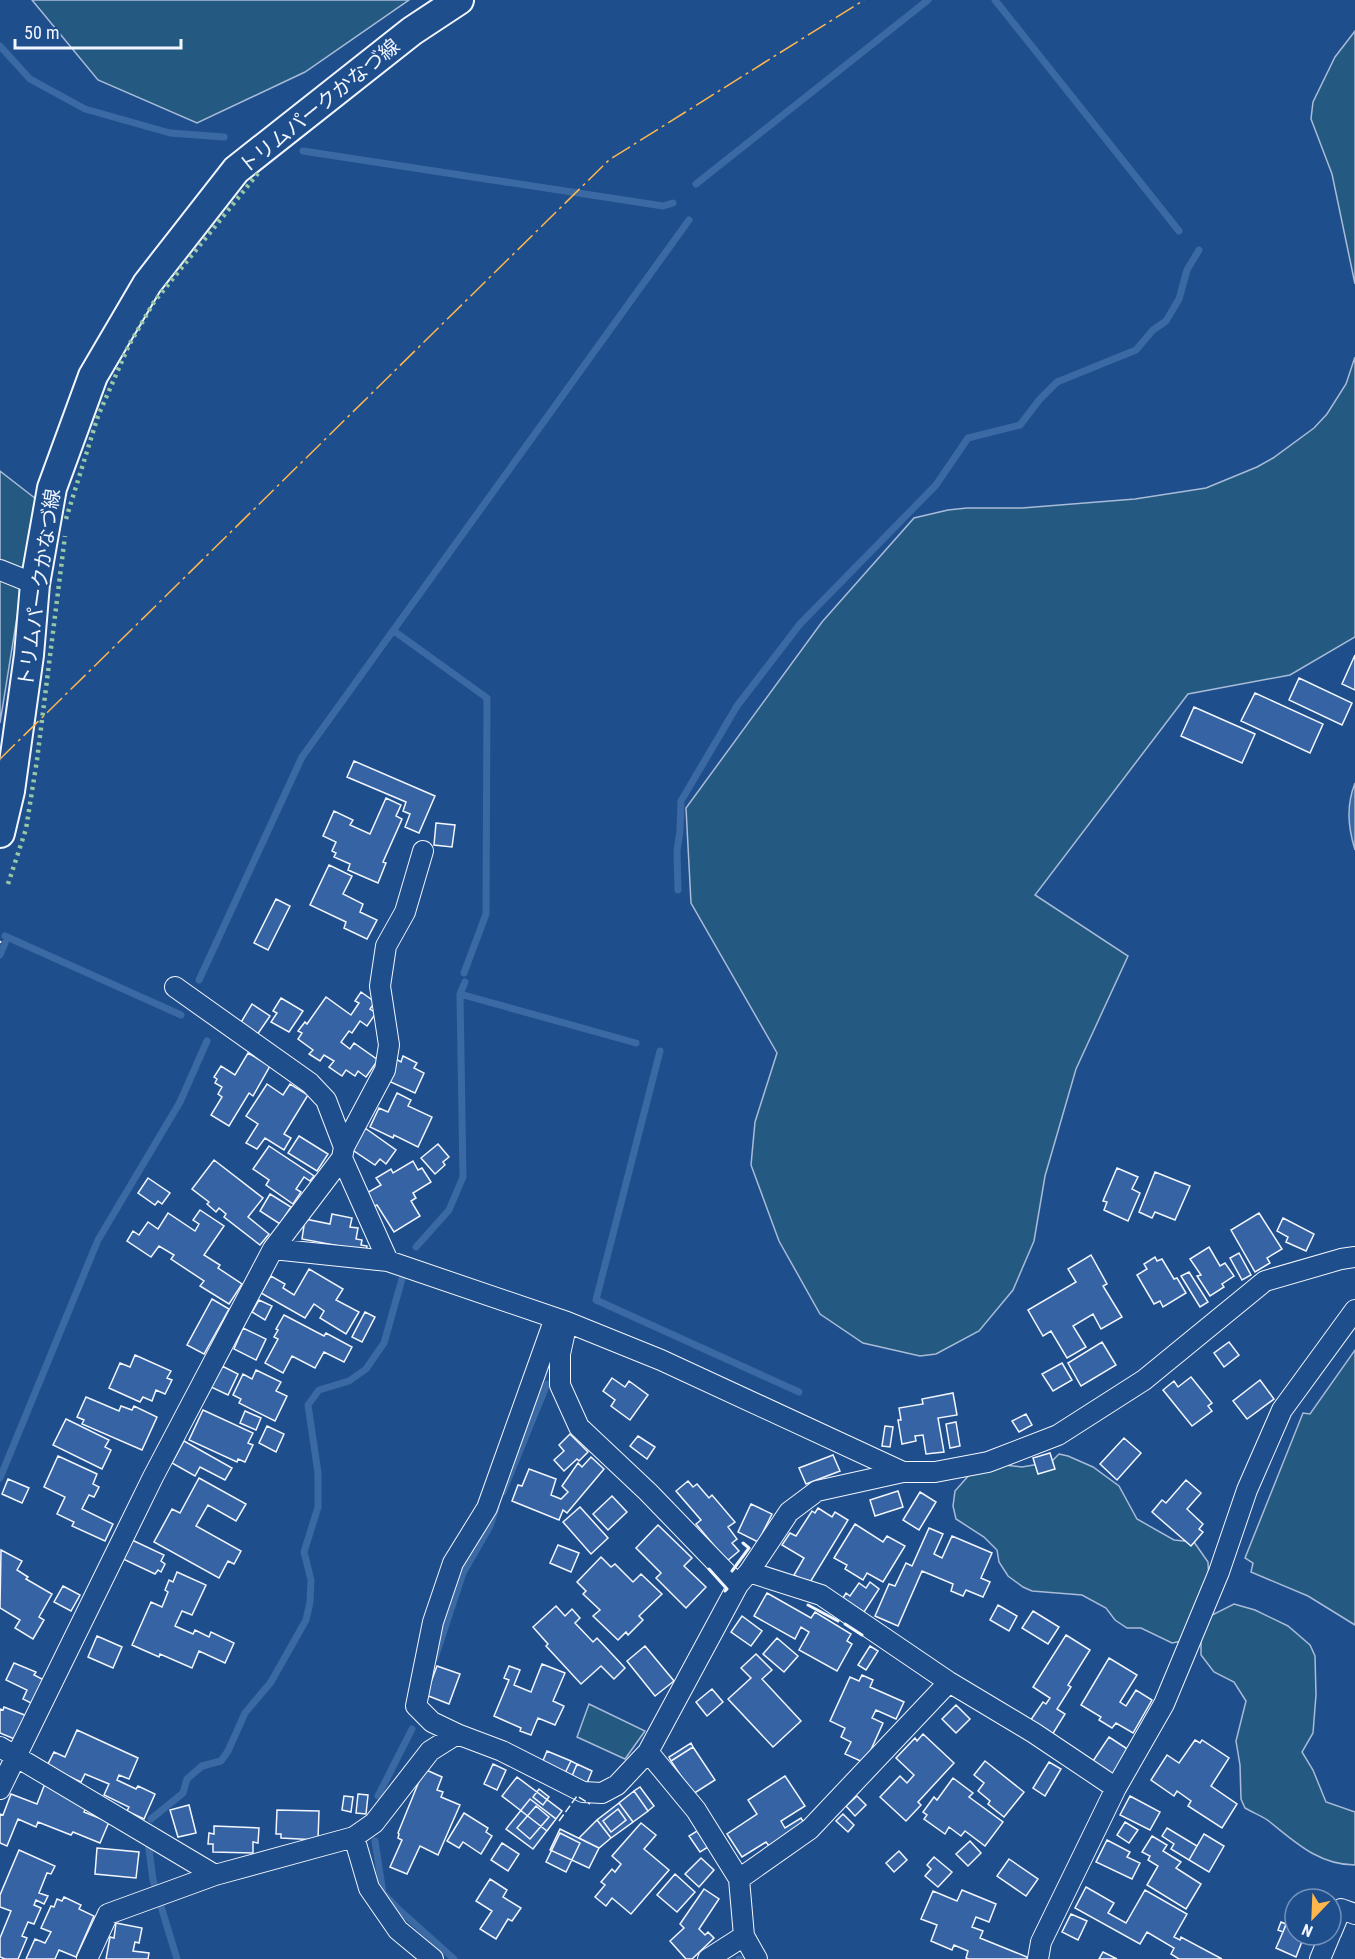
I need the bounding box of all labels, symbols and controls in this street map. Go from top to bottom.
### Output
scale bar [15,12,182,50]
text: 50 m [24,22,59,43]
street label: トリムパークかなづ線 [234,34,404,178]
street label: トリムパークかなづ線 [13,487,65,689]
north arrow [1283,1887,1343,1947]
text: N [1299,1920,1316,1941]

